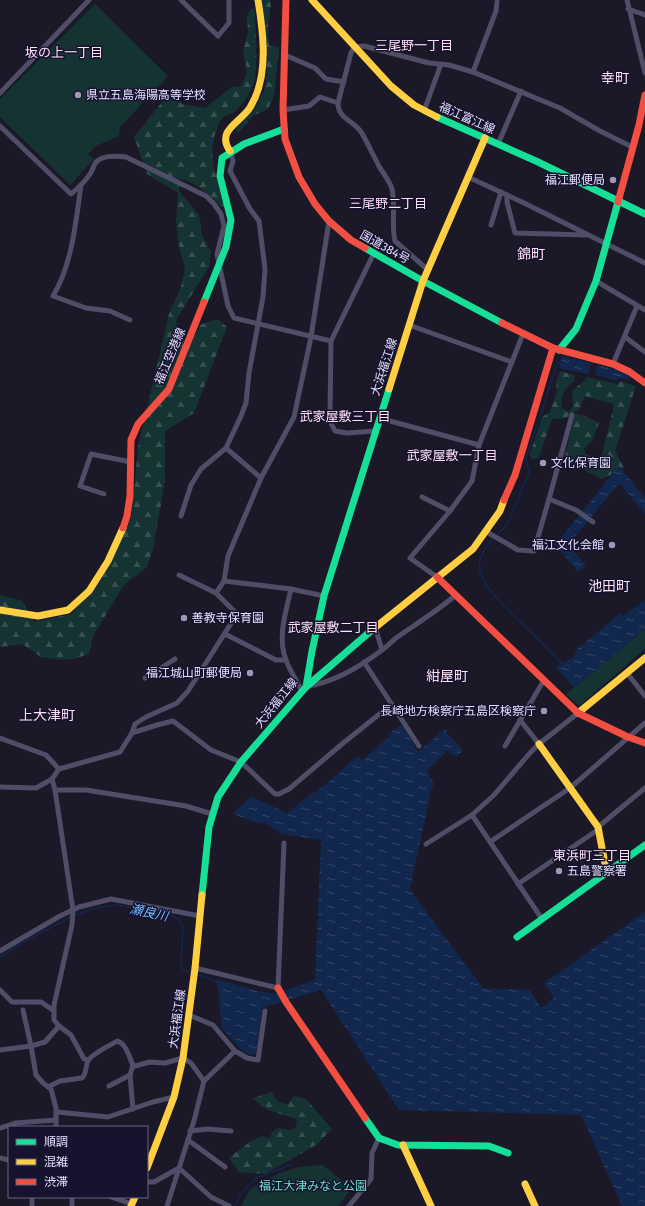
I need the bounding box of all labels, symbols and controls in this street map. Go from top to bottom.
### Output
district label: 三尾野一丁目 [375,38,453,53]
district label: 坂の上一丁目 [25,45,103,60]
district label: 幸町 [601,70,629,87]
place label: 県立五島海陽高等学校 [86,88,206,102]
marker: 県立五島海陽高等学校 [73,90,83,100]
street label: 福江富江線 [437,99,497,137]
place label: 福江郵便局 [545,173,605,187]
marker: 福江郵便局 [608,175,618,185]
district label: 三尾野二丁目 [349,196,427,211]
street label: 国道384号 [358,228,412,266]
district label: 錦町 [517,246,545,263]
street label: 福江空港線 [152,326,188,386]
street label: 大浜福江線 [368,336,400,398]
district label: 武家屋敷三丁目 [299,409,391,424]
district label: 武家屋敷一丁目 [406,448,498,463]
place label: 文化保育園 [551,456,611,470]
marker: 文化保育園 [538,458,548,468]
place label: 福江文化会館 [532,538,604,552]
marker: 福江文化会館 [607,540,617,550]
district label: 池田町 [588,578,630,595]
place label: 善教寺保育園 [192,611,264,625]
marker: 善教寺保育園 [179,613,189,623]
district label: 武家屋敷二丁目 [287,620,379,635]
place label: 福江城山町郵便局 [146,666,242,680]
marker: 福江城山町郵便局 [245,668,255,678]
district label: 紺屋町 [426,668,468,685]
street label: 大浜福江線 [252,675,300,731]
place label: 長崎地方検察庁五島区検察庁 [380,704,536,718]
marker: 長崎地方検察庁五島区検察庁 [539,706,549,716]
district label: 上大津町 [19,707,75,724]
district label: 東浜町三丁目 [553,848,631,863]
place label: 五島警察署 [567,864,627,878]
marker: 五島警察署 [554,866,564,876]
water label: 瀬良川 [128,901,171,924]
street label: 大浜福江線 [166,988,188,1050]
legend [8,1126,148,1198]
text: 順調 [44,1135,68,1149]
text: 混雑 [44,1155,68,1169]
text: 渋滞 [44,1175,68,1189]
park label: 福江大津みなと公園 [259,1179,367,1193]

